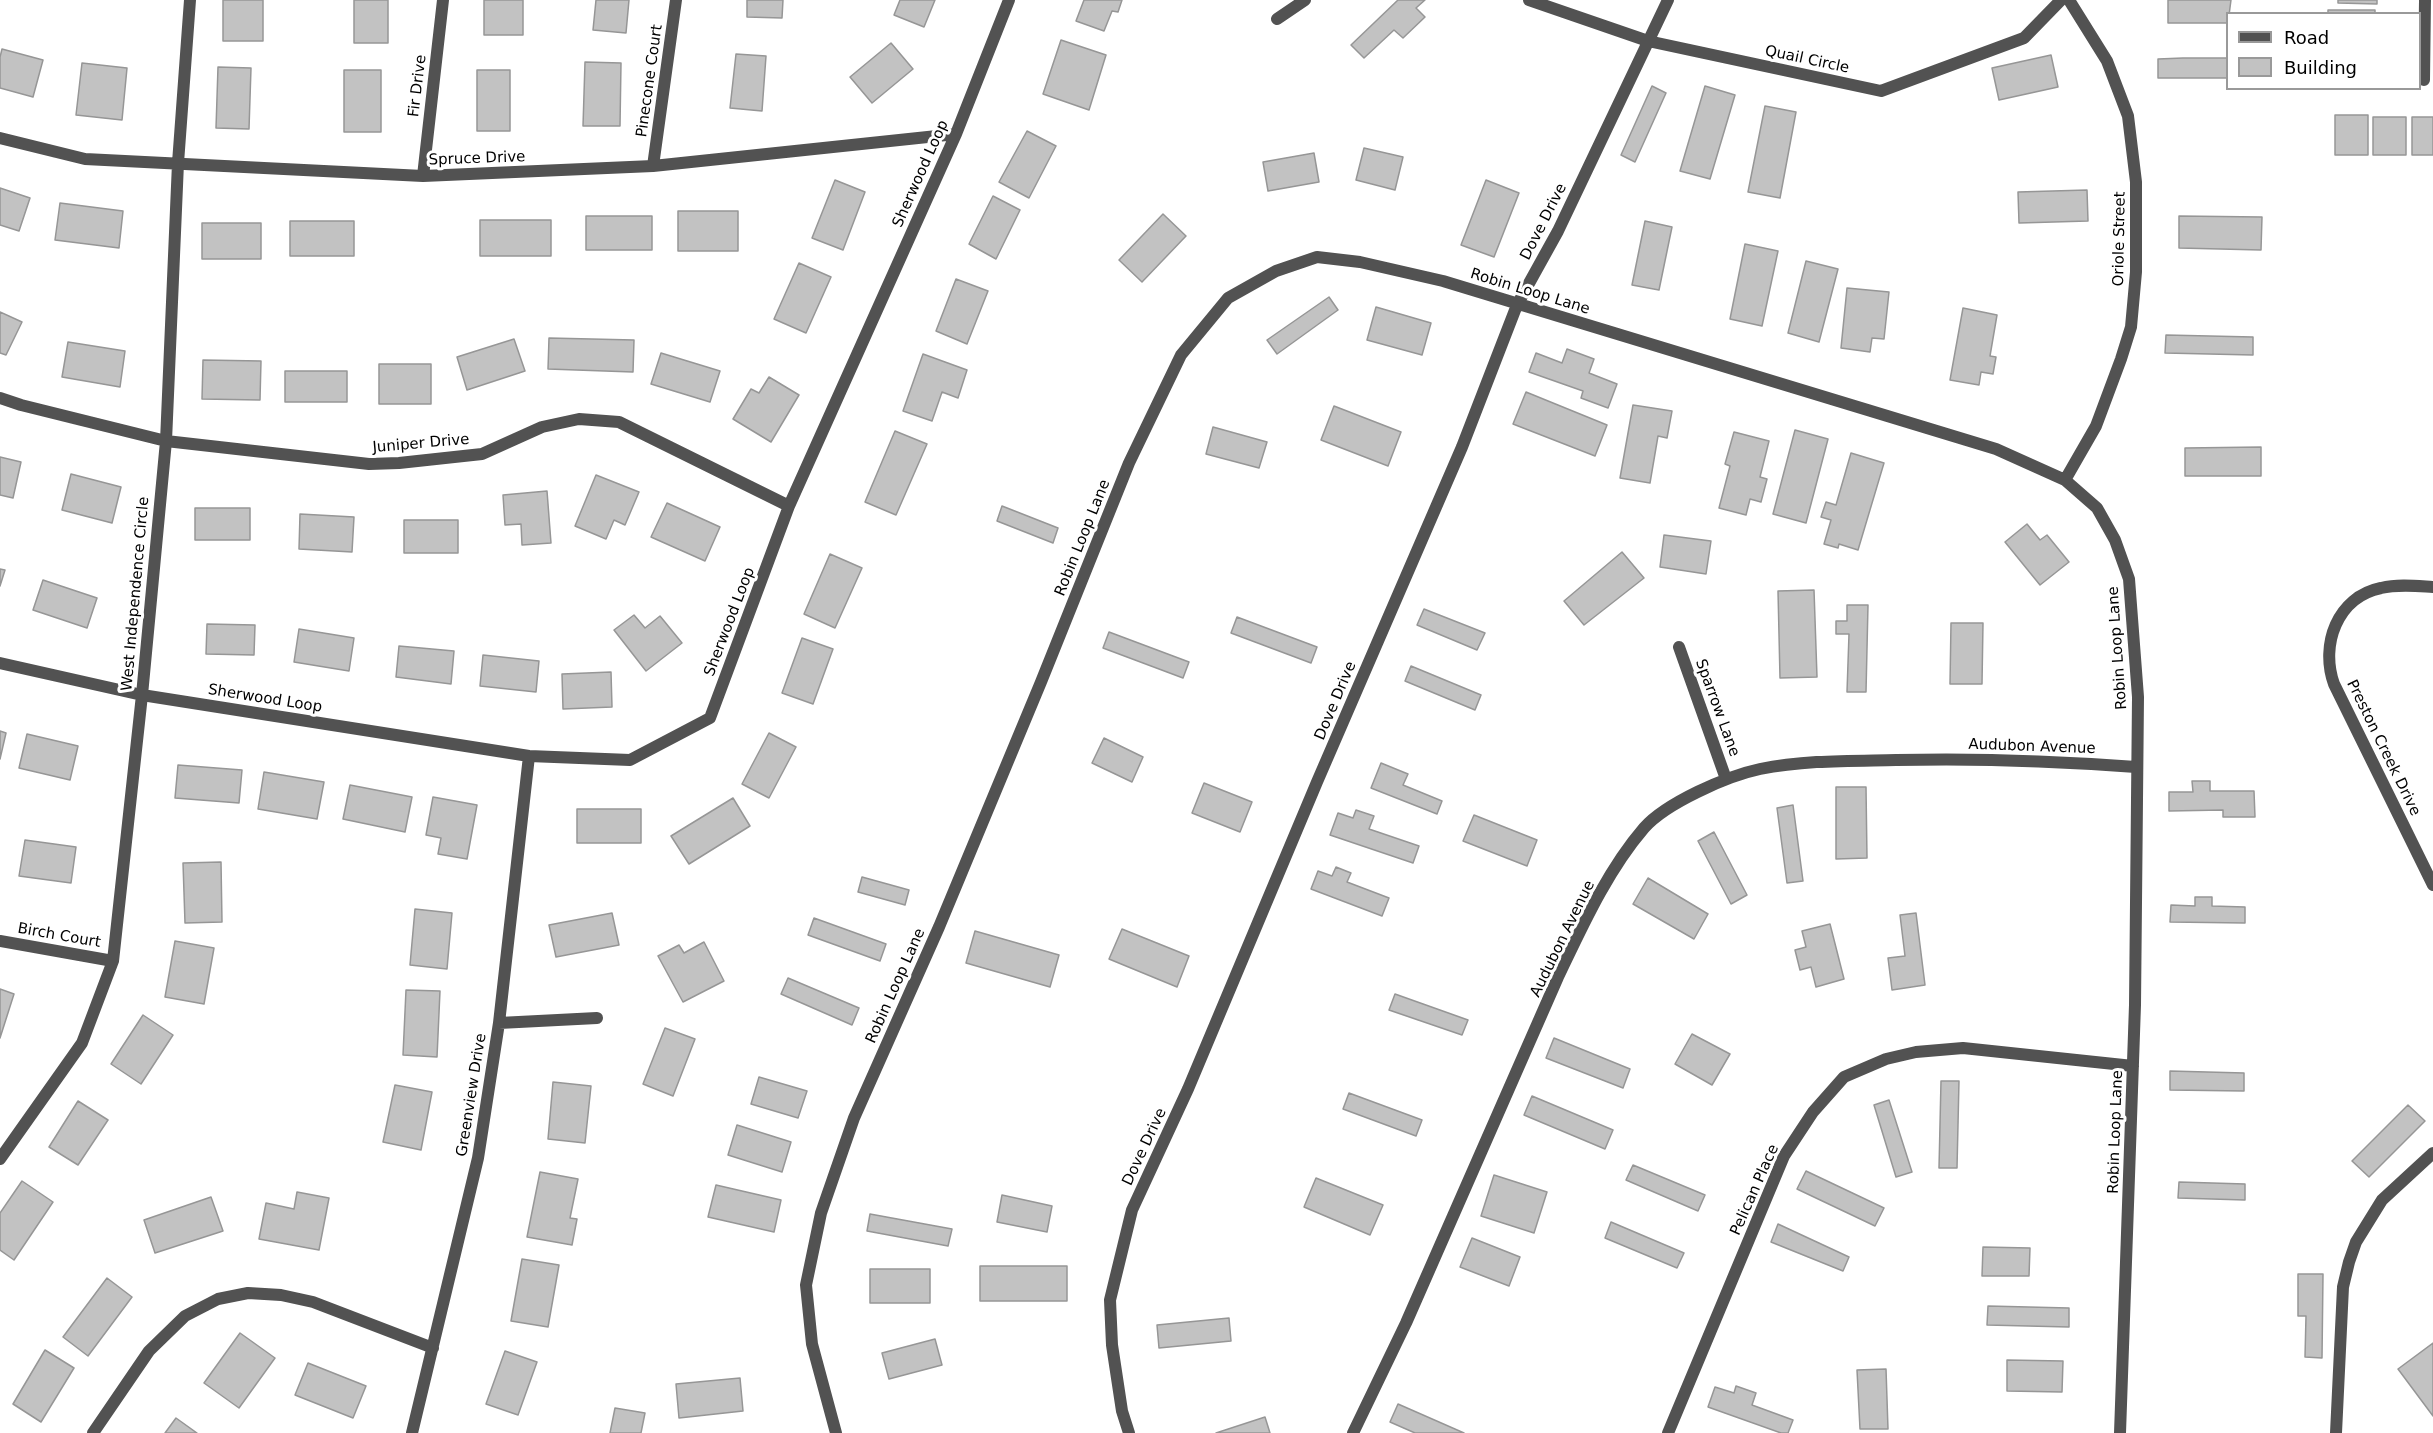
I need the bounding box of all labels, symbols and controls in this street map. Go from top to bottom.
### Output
legend [2226,12,2421,90]
street label: Pinecone Court [633,23,667,139]
text: Road [2284,27,2329,48]
street label: Quail Circle [1763,42,1851,78]
street label: Fir Drive [405,54,431,118]
text: Building [2284,57,2357,78]
street label: Sherwood Loop [889,118,953,230]
street label: Spruce Drive [428,148,526,170]
street label: Dove Drive [1517,181,1571,263]
street label: Oriole Street [2110,191,2130,287]
street label: Robin Loop Lane [1468,265,1592,319]
street label: Juniper Drive [372,431,470,457]
street label: Robin Loop Lane [1051,477,1115,599]
street label: West Independence Circle [119,496,153,692]
street label: Sherwood Loop [701,565,759,679]
street label: Robin Loop Lane [2105,586,2131,710]
street label: Sparrow Lane [1691,657,1743,759]
street label: Dove Drive [1311,659,1361,743]
street label: Preston Creek Drive [2342,677,2424,819]
street label: Sherwood Loop [207,681,323,717]
street label: Audubon Avenue [1968,736,2096,758]
street label: Audubon Avenue [1527,878,1599,1000]
street label: Birch Court [16,920,102,952]
street label: Robin Loop Lane [863,926,929,1046]
street label: Greenview Drive [453,1032,491,1158]
street label: Robin Loop Lane [2105,1070,2127,1194]
street label: Dove Drive [1119,1105,1171,1189]
street label: Pelican Place [1727,1142,1783,1238]

